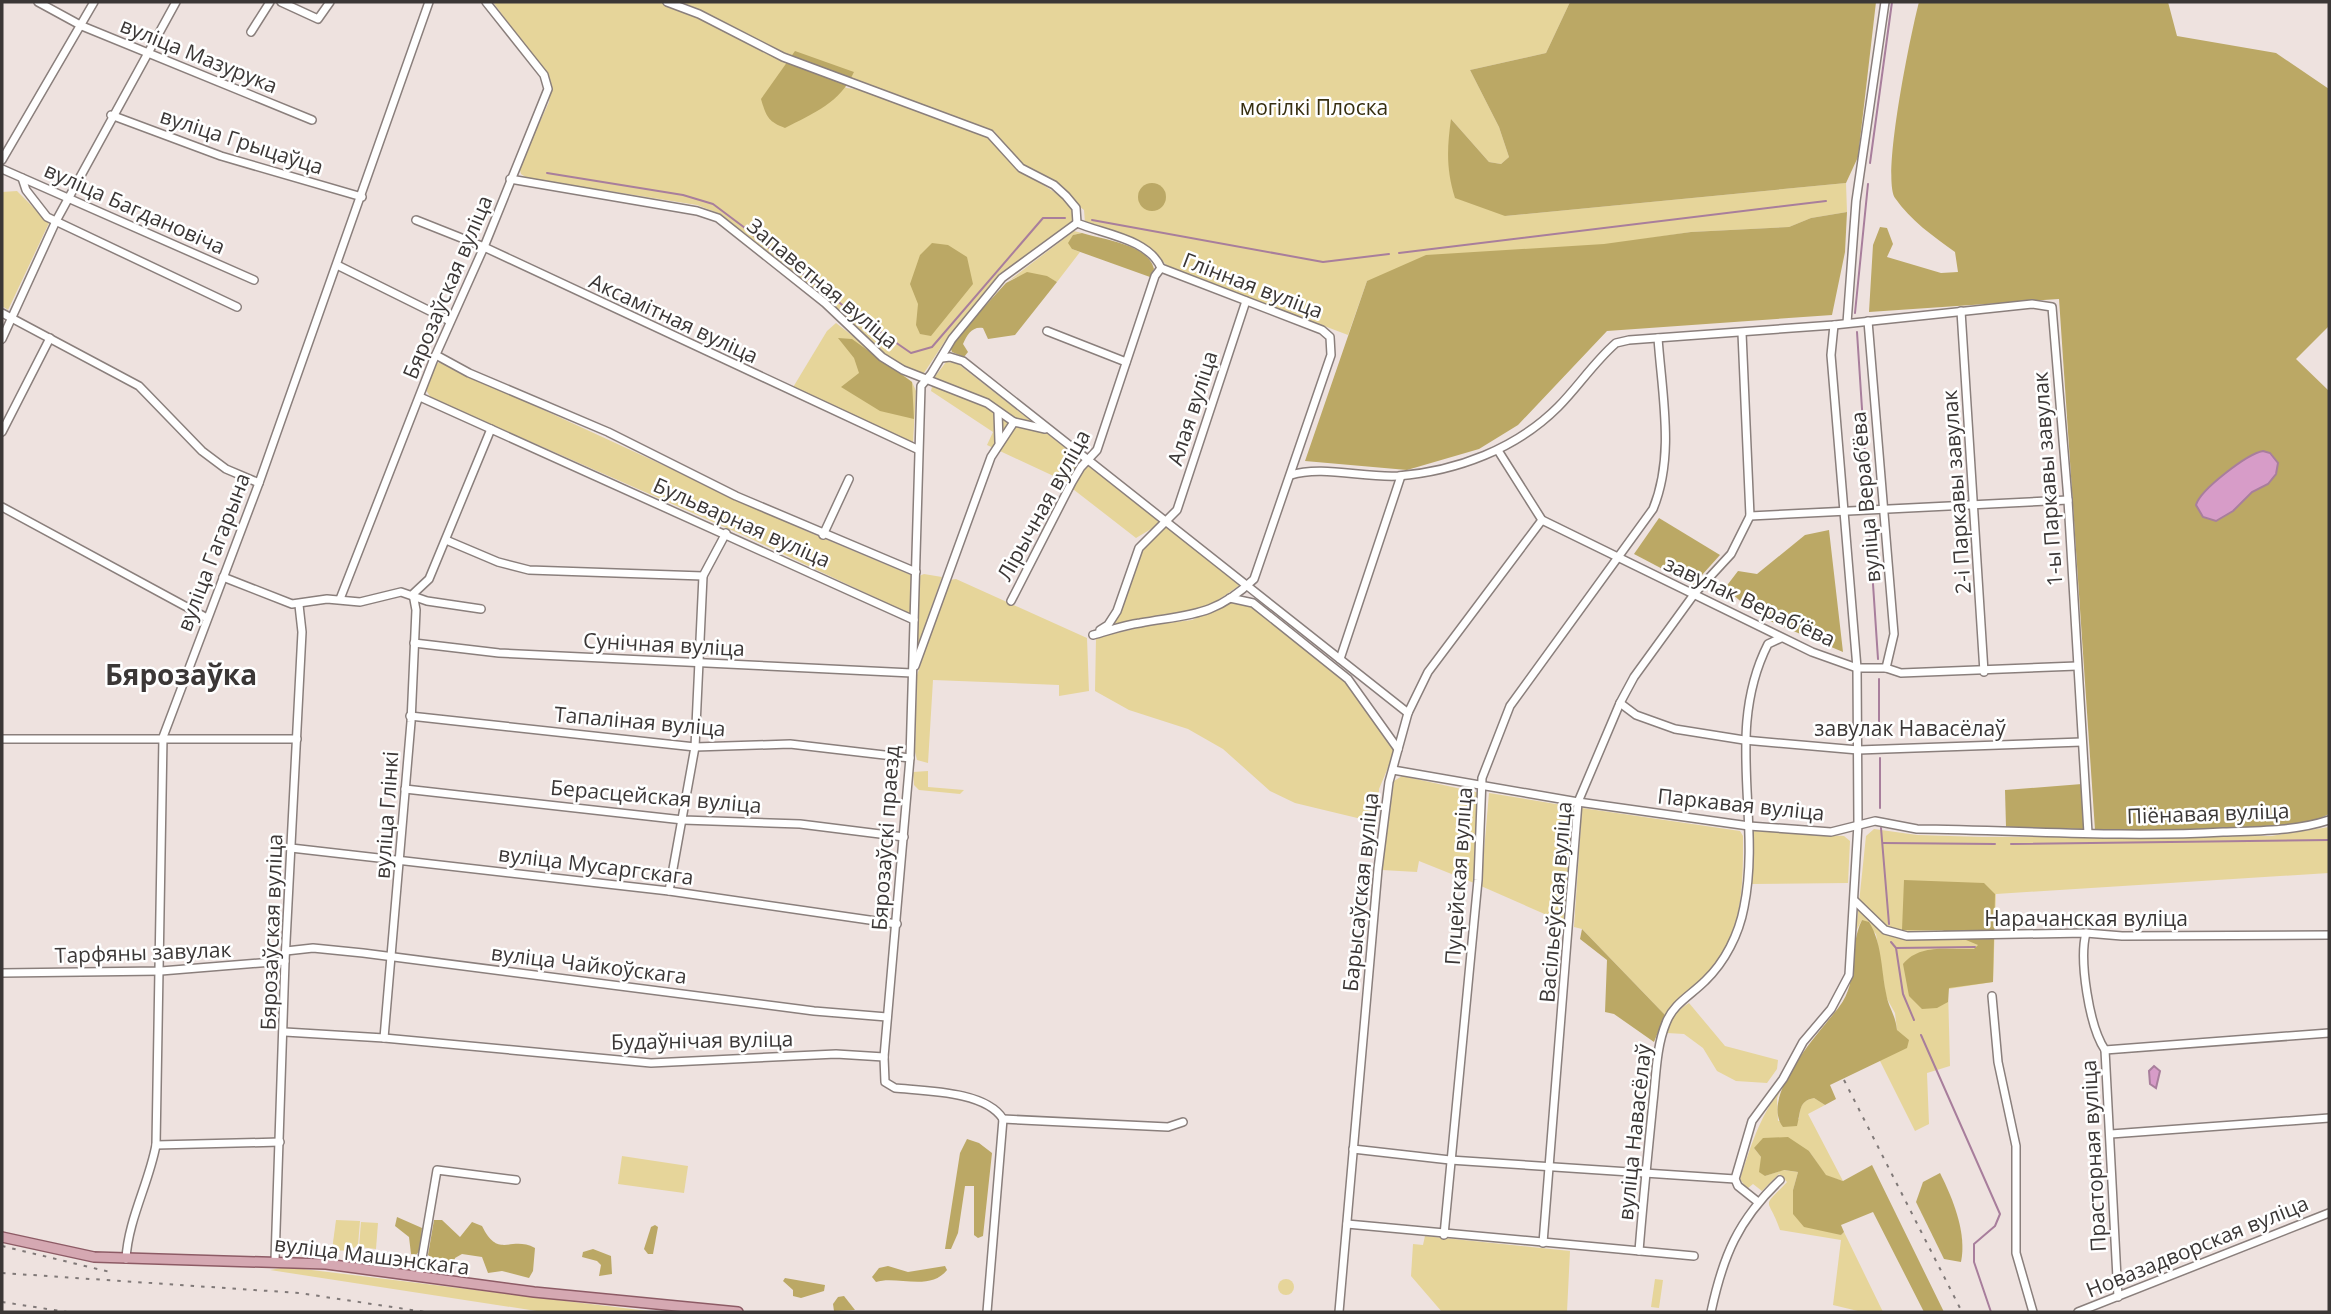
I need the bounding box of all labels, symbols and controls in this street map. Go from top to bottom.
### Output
street label: вуліца Мазурука [116,11,282,99]
park label: могілкі Плоска [1240,93,1388,121]
street label: вуліца Грыцаўца [157,101,327,181]
street label: вуліца Багдановіча [40,156,230,260]
street label: Бярозаўская вуліца [396,191,498,383]
street label: Запаветная вуліца [742,212,904,354]
street label: Глінная вуліца [1179,245,1327,325]
street label: Аксамітная вуліца [585,267,763,369]
street label: Алая вуліца [1160,347,1224,469]
street label: 1-ы Паркавы завулак [2026,371,2068,587]
street label: 2-і Паркавы завулак [1935,389,1977,595]
street label: вуліца Верабʼёва [1844,410,1886,584]
street label: Лірычная вуліца [990,425,1096,585]
street label: вуліца Гагарына [170,469,256,635]
street label: Бульварная вуліца [649,470,835,574]
street label: завулак Верабʼёва [1660,549,1840,653]
street label: Сунічная вуліца [582,626,746,662]
district label: Бярозаўка [105,655,257,693]
street label: Тапаліная вуліца [553,700,727,742]
street label: завулак Навасёлаў [1814,714,2006,742]
street label: Бярозаўскі праезд [865,744,905,932]
street label: вуліца Глінкі [368,750,404,880]
street label: Берасцейская вуліца [549,773,763,819]
street label: Паркавая вуліца [1656,781,1826,827]
street label: Пуцейская вуліца [1438,786,1478,966]
street label: Барысаўская вуліца [1336,791,1384,993]
street label: Піёнавая вуліца [2126,796,2290,830]
street label: Васільеўская вуліца [1532,800,1578,1004]
street label: Бярозаўская вуліца [254,833,288,1031]
street label: вуліца Мусаргскага [497,839,695,891]
street label: Нарачанская вуліца [1984,904,2188,932]
street label: Тарфяны завулак [54,935,232,969]
street label: вуліца Чайкоўскага [489,938,689,990]
street label: Будаўнічая вуліца [611,1024,793,1056]
street label: вуліца Навасёлаў [1611,1042,1657,1222]
street label: Прасторная вуліца [2074,1059,2112,1253]
street label: Новазадворская вуліца [2082,1189,2312,1303]
street label: вуліца Машэнскага [273,1229,471,1281]

